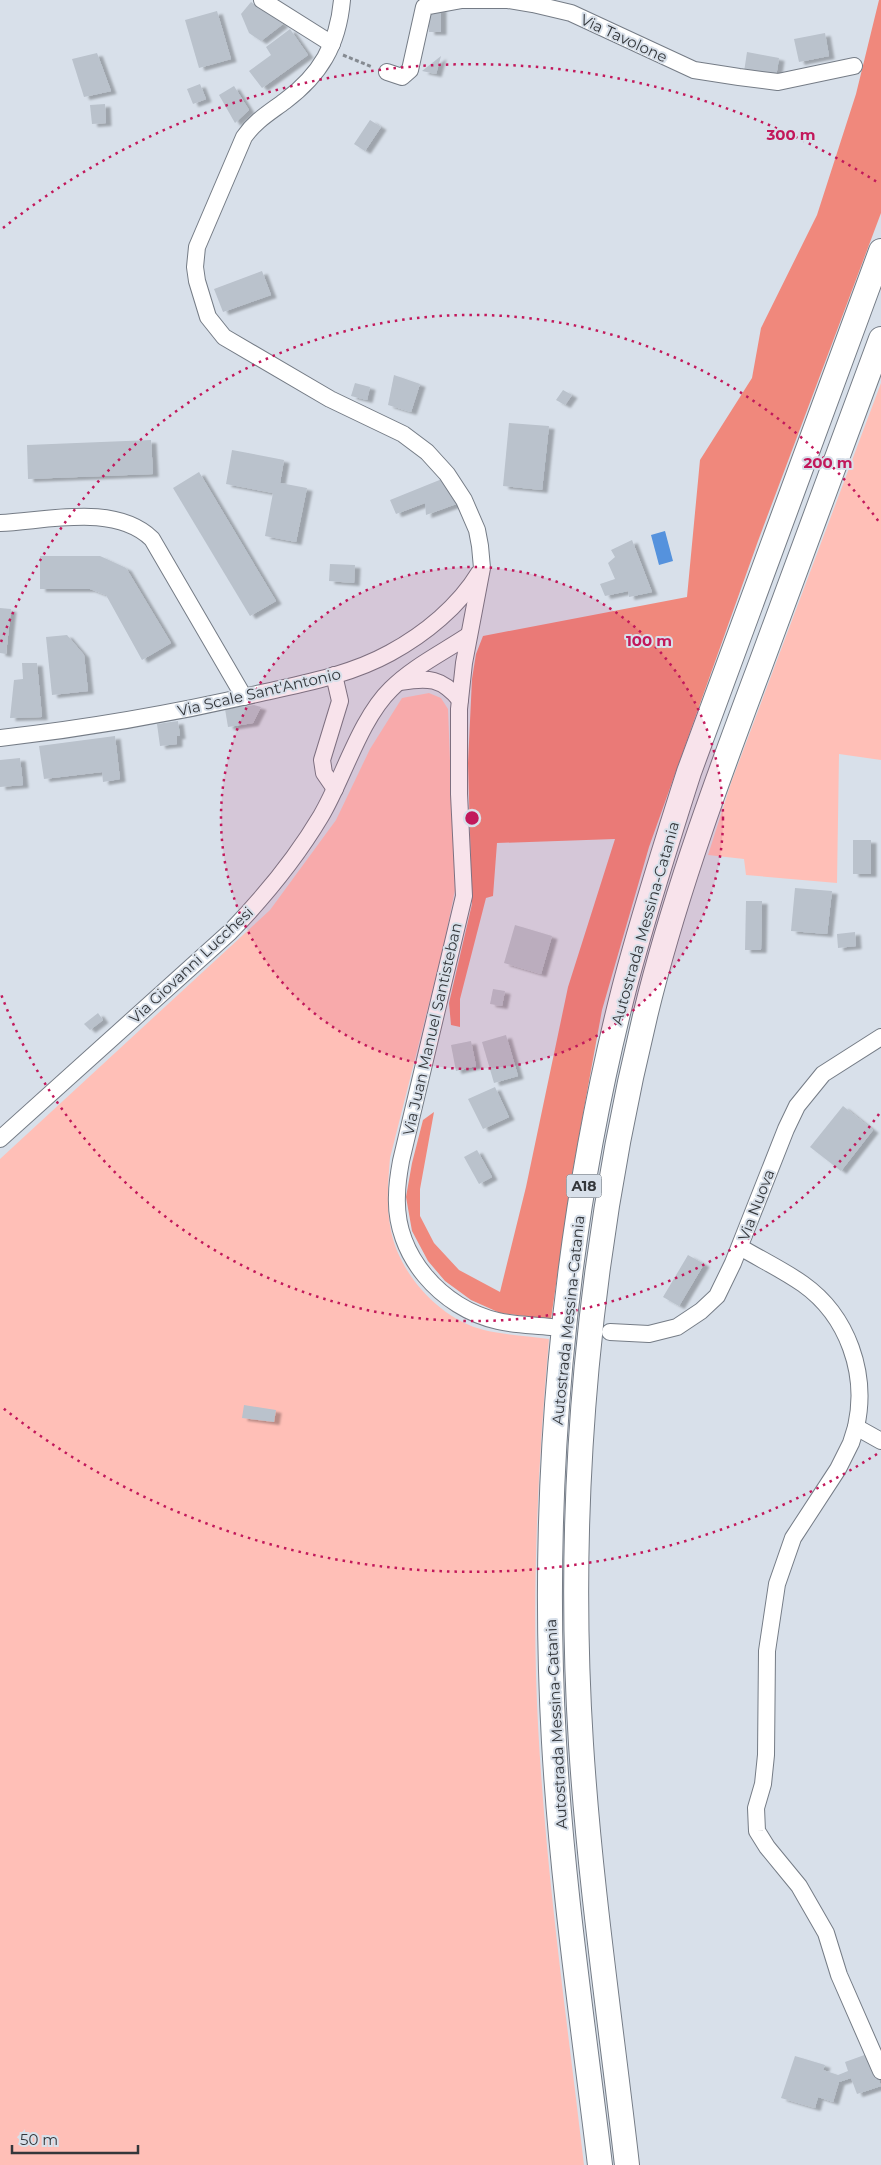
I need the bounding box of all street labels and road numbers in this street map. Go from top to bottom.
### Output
street label: Via Tavolone [577,10,671,66]
street label: Via Scale Sant'Antonio [176,664,342,720]
street label: Autostrada Messina-Catania [607,819,683,1027]
street label: Via Giovanni Lucchesi [125,903,257,1027]
street label: Via Juan Manuel Santisteban [398,921,466,1137]
street label: Via Nuova [734,1167,778,1243]
road number: A18 [566,1174,602,1198]
street label: Autostrada Messina-Catania [548,1214,588,1426]
street label: Autostrada Messina-Catania [541,1618,571,1830]

